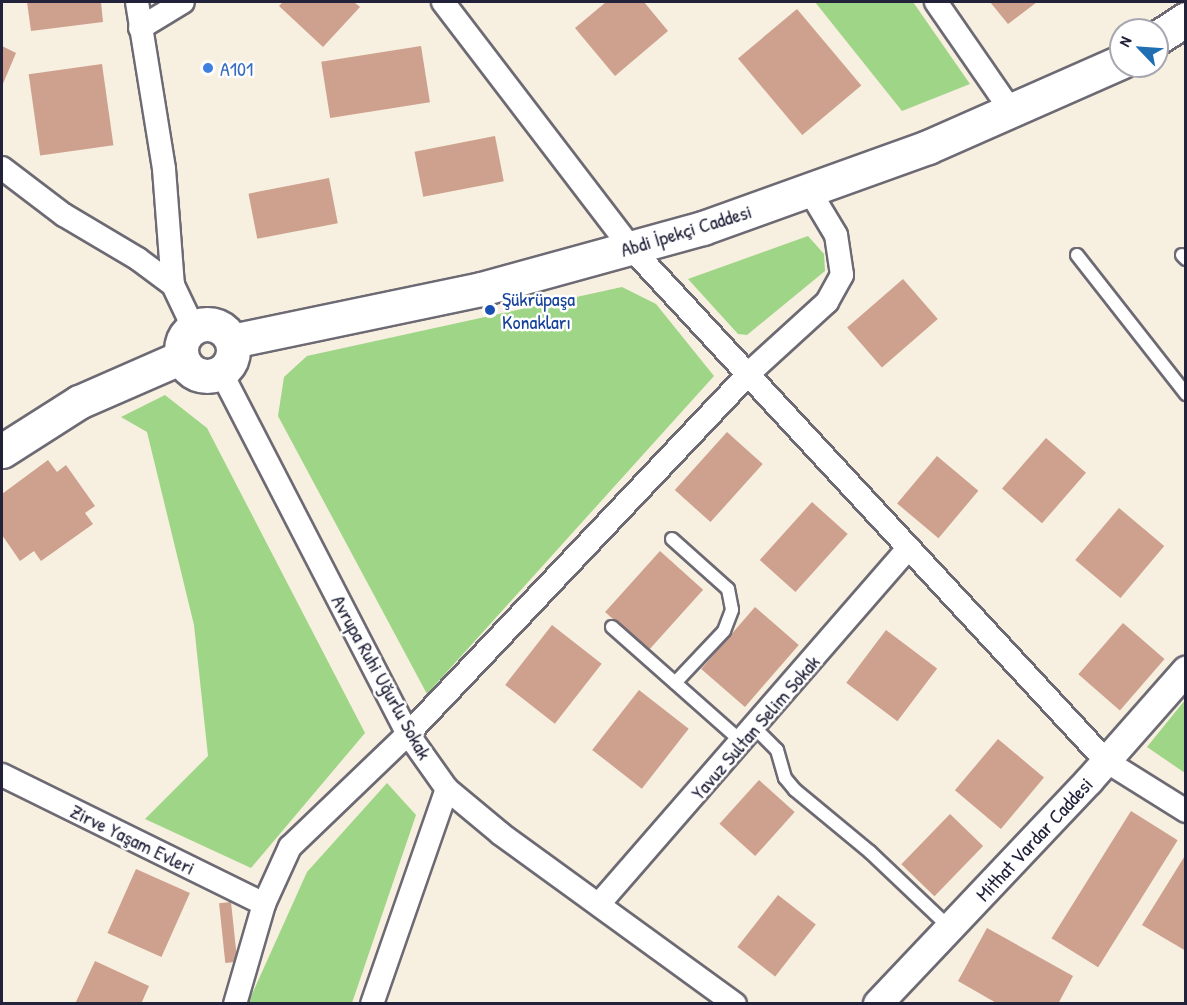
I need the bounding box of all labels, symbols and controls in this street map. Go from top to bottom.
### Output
north arrow [1109,18,1169,78]
text: N [1113,33,1136,50]
place label: A101 [220,56,253,80]
marker: A101 [201,61,215,75]
street label: Abdi İpekçi Caddesi [618,199,754,261]
place label: Şükrüpaşa Konakları [502,286,575,333]
marker: Şükrüpaşa Konakları [483,303,497,317]
street label: Avrupa Ruhi Uğurlu Sokak [327,591,437,763]
street label: Yavuz Sultan Selim Sokak [686,650,824,804]
street label: Mithat Vardar Caddesi [971,772,1097,906]
street label: Zirve Yaşam Evleri [67,798,199,880]

